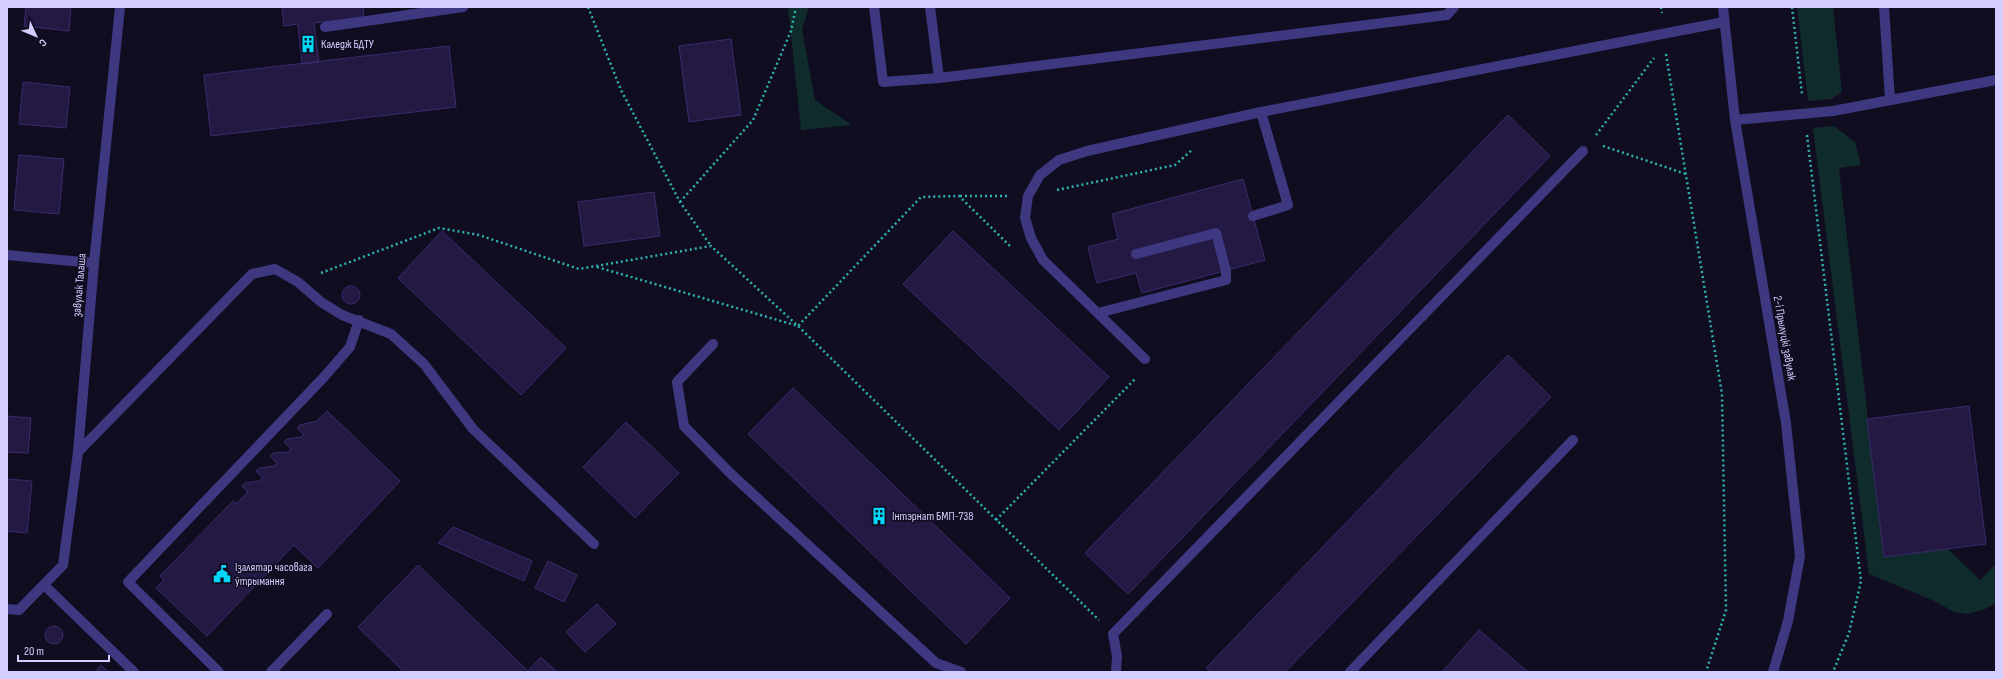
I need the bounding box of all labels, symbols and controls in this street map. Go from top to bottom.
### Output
north arrow [16,16,56,56]
building icon: Каледж БДТУ [298,34,318,54]
text: С [36,36,49,49]
place label: Каледж БДТУ [321,37,374,52]
street label: завулак Талаша [69,252,90,318]
street label: 2-і Прылуцкі завулак [1770,295,1799,382]
building icon: Інтэрнат БМП-738 [869,506,889,526]
place label: Інтэрнат БМП-738 [892,509,974,524]
place label: Ізалятар часовага ўтрымання [235,560,313,589]
public building icon: Ізалятар часовага ўтрымання [212,564,232,584]
scale bar [18,637,109,663]
text: 20 m [24,644,44,659]

